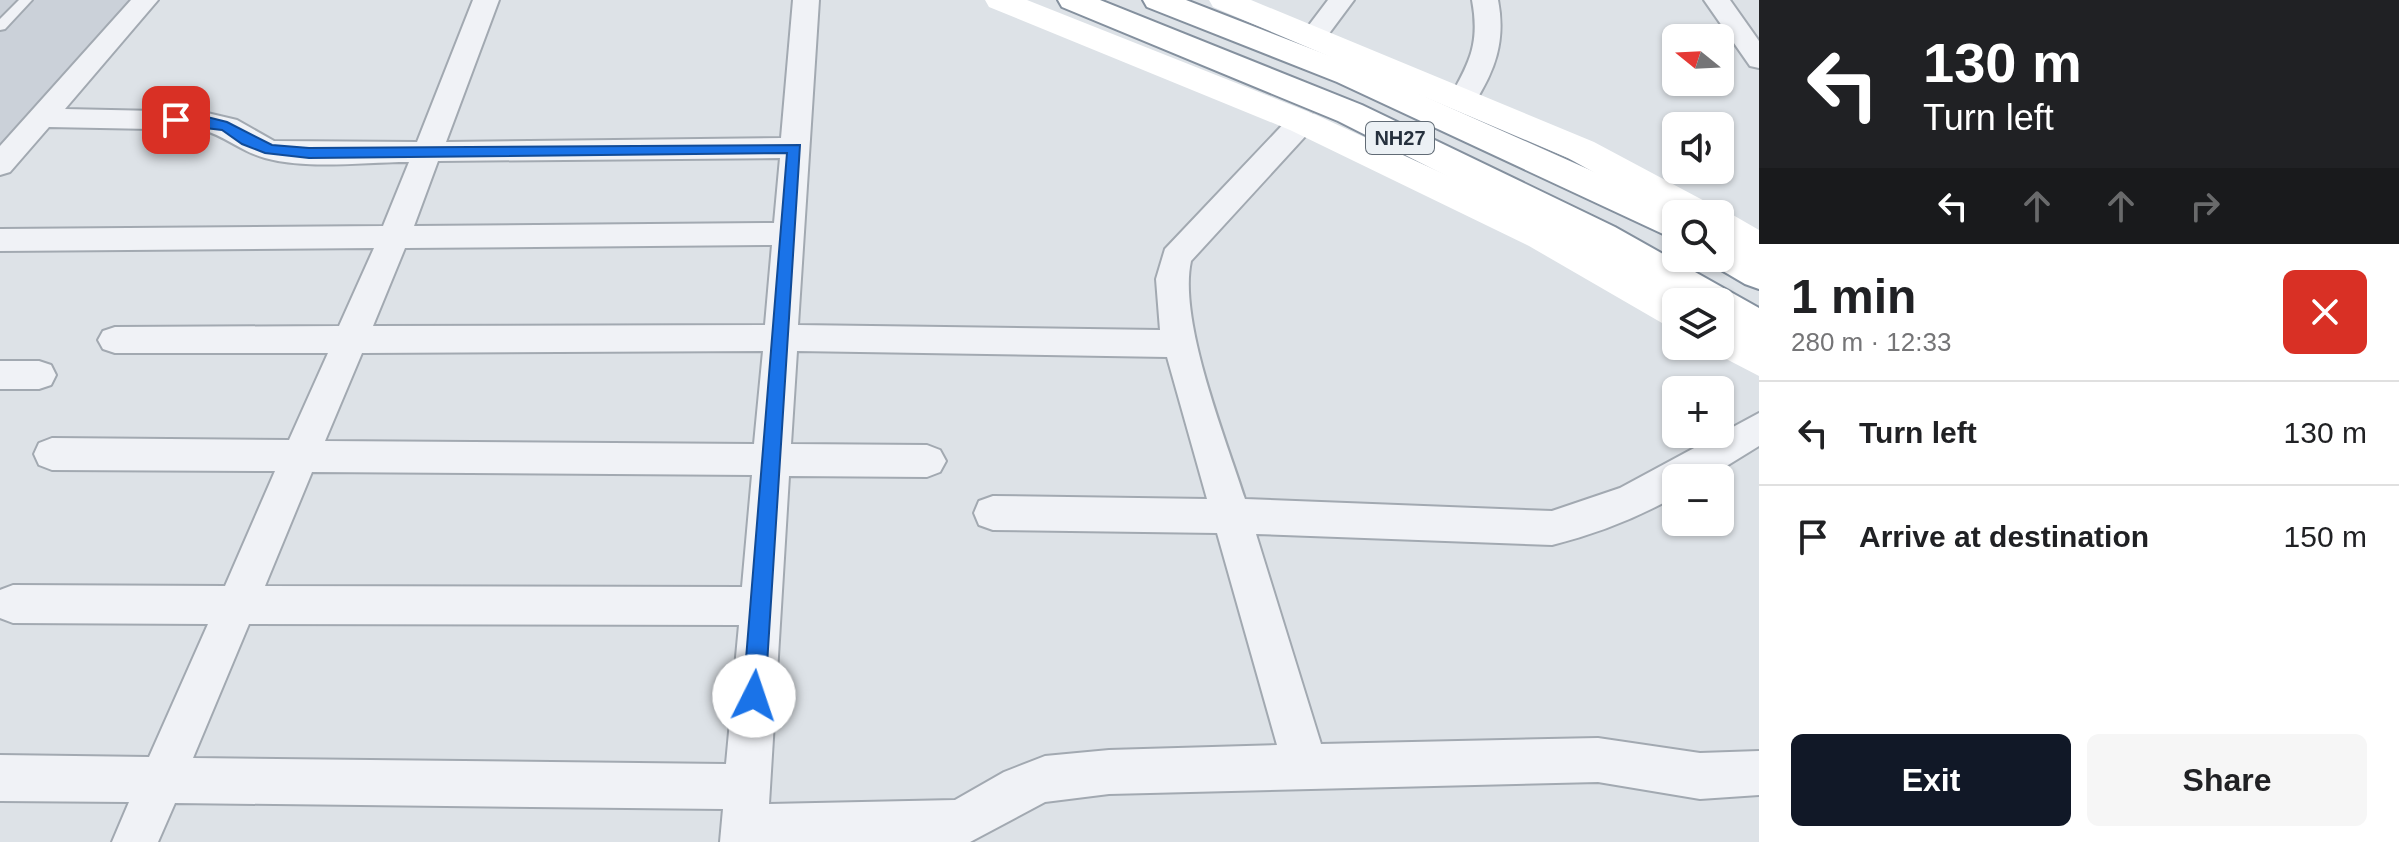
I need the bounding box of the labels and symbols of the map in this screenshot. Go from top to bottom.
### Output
north arrow [1662,24,1734,96]
pin [142,86,210,154]
road number: NH27 [1366,122,1434,154]
position arrow [712,654,796,738]

